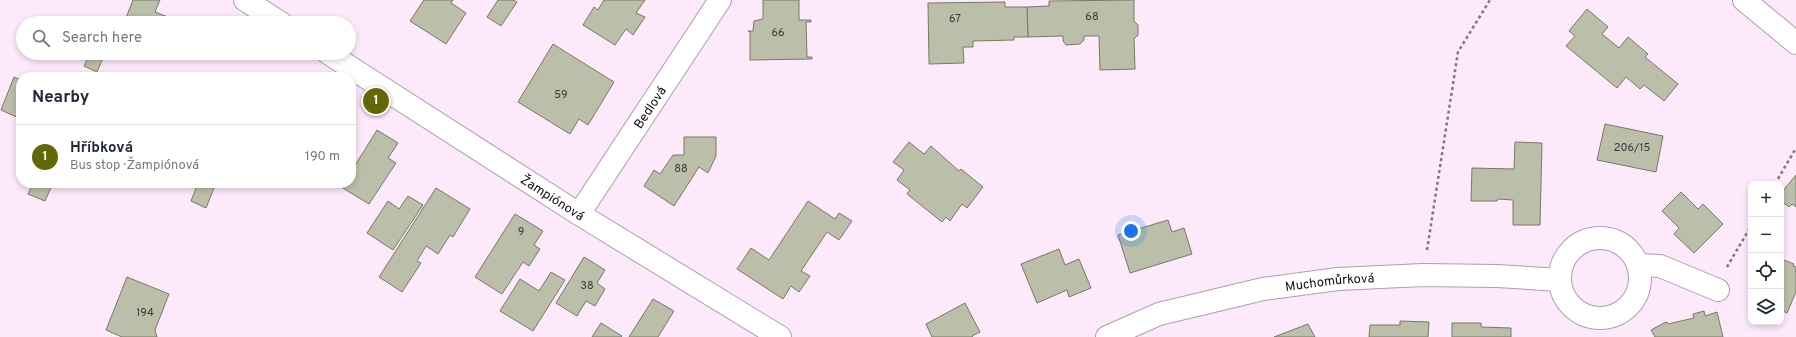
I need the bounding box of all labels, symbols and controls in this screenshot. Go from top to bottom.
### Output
house number: 68 [1085,10,1099,24]
house number: 67 [949,12,961,26]
search box [16,16,356,60]
house number: 66 [771,26,785,40]
icon: search [30,27,52,49]
text: Search here [62,29,142,48]
street label: Bedlová [631,84,671,132]
pin: 1 [363,86,389,116]
text: Nearby [32,87,89,109]
house number: 59 [554,88,568,102]
text: Hříbková [70,139,133,158]
house number: 206/15 [1614,141,1651,155]
text: 1 [42,149,48,165]
text: 190 m [305,149,340,165]
text: Bus stop · Žampiónová [70,158,199,174]
house number: 88 [674,162,688,176]
street label: Žampiónová [517,171,587,225]
map controls [1748,181,1784,325]
button: + [1748,181,1784,217]
button: − [1748,217,1784,253]
your location [1121,221,1141,241]
house number: 9 [518,225,524,239]
button: locate [1748,253,1784,289]
street label: Muchomůrková [1284,271,1375,296]
house number: 38 [580,279,594,293]
button: layers [1748,289,1784,325]
house number: 194 [136,306,154,320]

